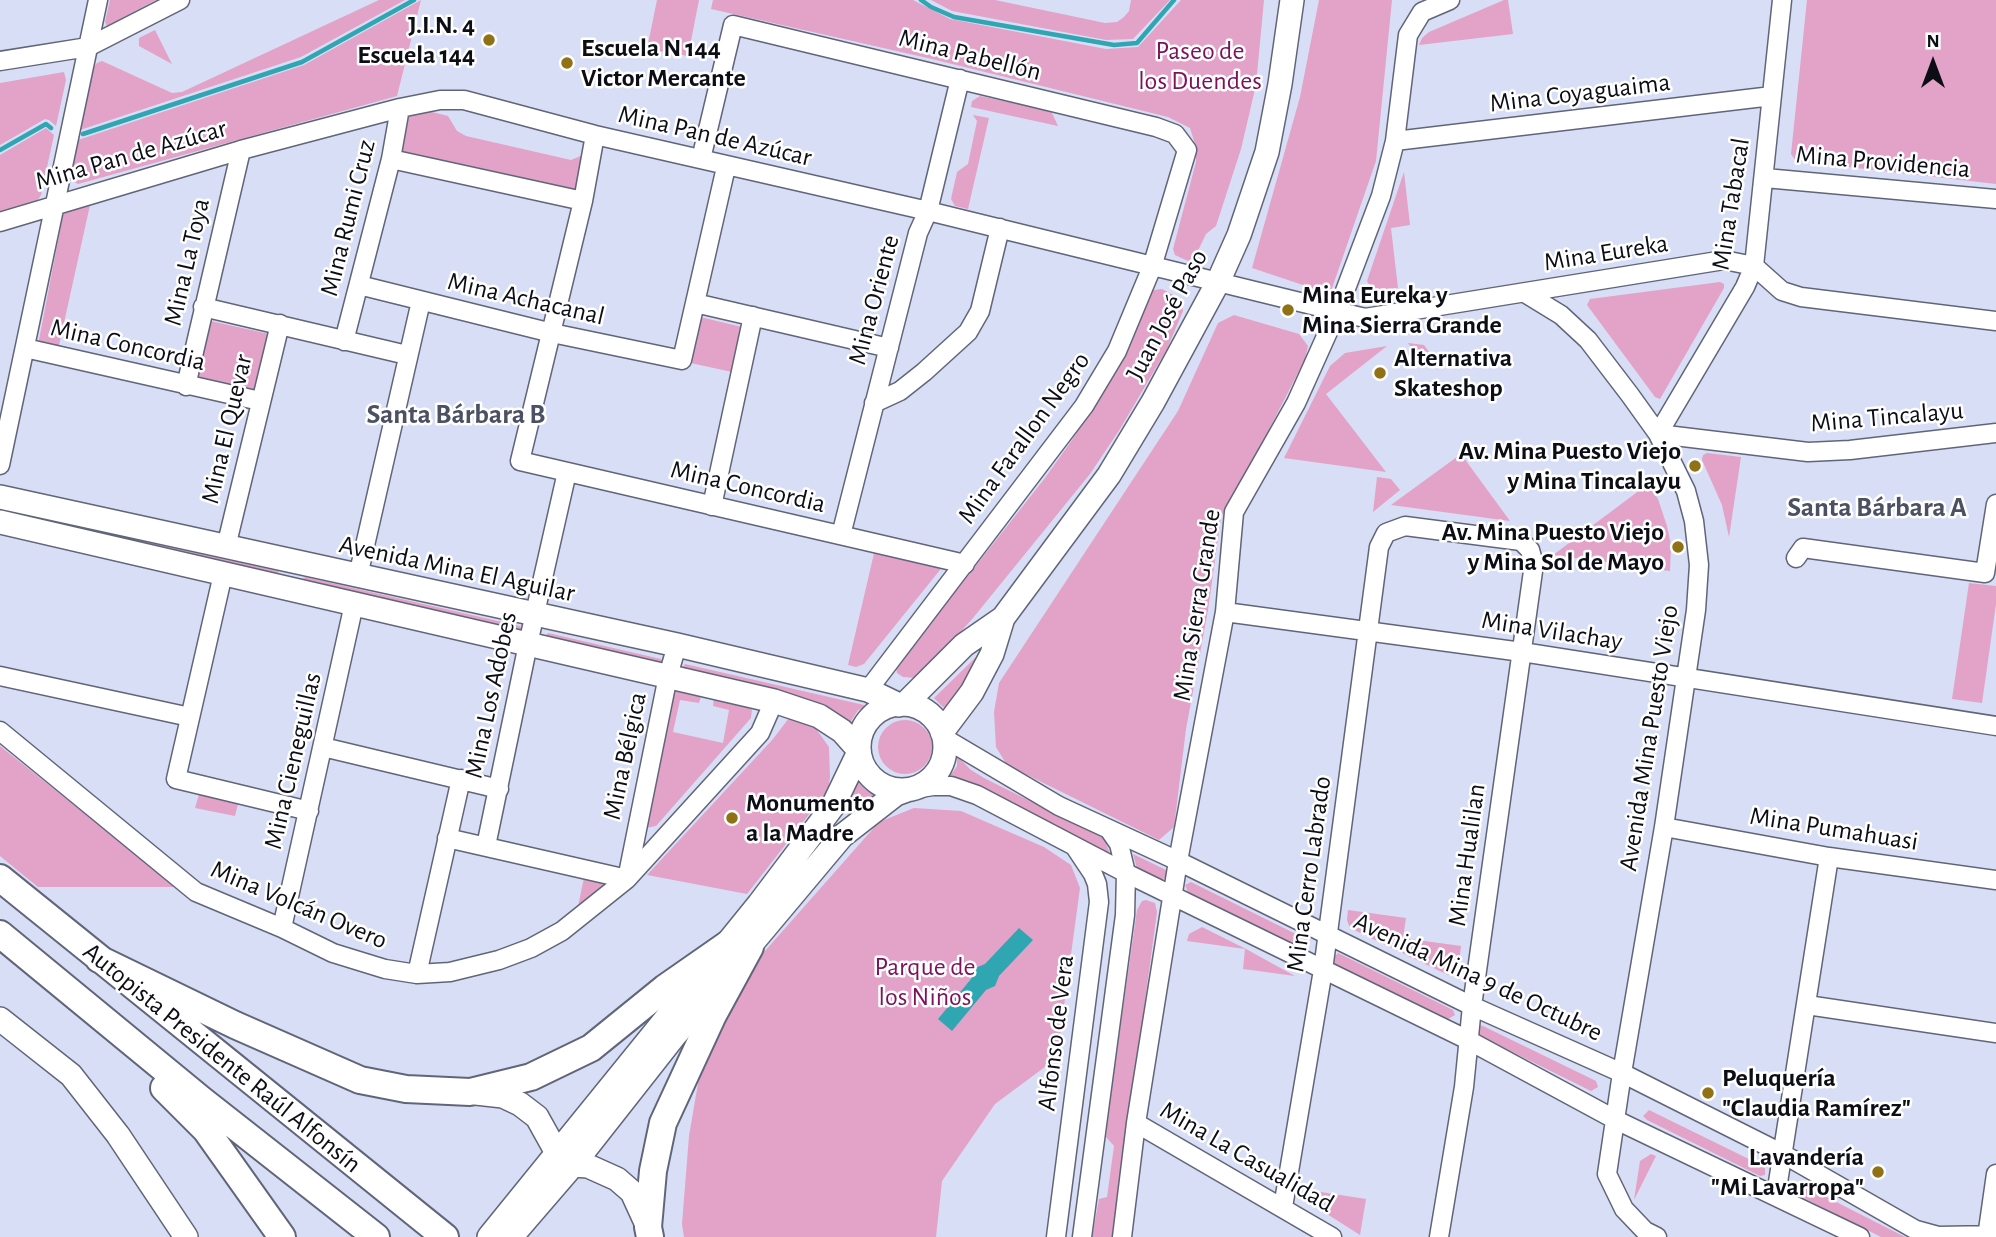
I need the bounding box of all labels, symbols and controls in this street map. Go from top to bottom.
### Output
place label: J.I.N. 4 Escuela 144 [357,9,475,70]
street label: Mina Pabellón [896,22,1044,88]
north arrow [1898,28,1968,98]
marker: J.I.N. 4 Escuela 144 [481,32,497,48]
place label: Escuela N 144 Victor Mercante [581,32,746,94]
text: N [1926,32,1940,51]
park label: Paseo de los Duendes [1138,35,1262,96]
marker: Escuela N 144 Victor Mercante [559,55,575,71]
street label: Mina Coyaguaima [1488,66,1672,120]
street label: Mina Pan de Azúcar [615,99,815,173]
street label: Mina Pan de Azúcar [32,113,230,197]
street label: Mina Tabacal [1705,136,1757,272]
street label: Mina Rumi Cruz [313,137,383,299]
street label: Mina Providencia [1795,139,1971,185]
street label: Mina La Toya [157,195,217,329]
street label: Mina Eureka [1542,228,1670,278]
street label: Mina Oriente [842,232,906,368]
street label: Juan José Paso [1119,244,1215,386]
street label: Mina Achacanal [445,266,607,332]
place label: Mina Eureka y Mina Sierra Grande [1302,279,1502,340]
marker: Mina Eureka y Mina Sierra Grande [1280,302,1296,318]
street label: Mina Concordia [47,312,209,378]
place label: Alternativa Skateshop [1394,342,1512,404]
street label: Mina Farallon Negro [951,346,1097,530]
street label: Mina El Quevar [195,351,259,507]
marker: Alternativa Skateshop [1372,365,1388,381]
street label: Mina Tincalayu [1809,395,1965,439]
district label: Santa Bárbara B [366,398,546,432]
place label: Av. Mina Puesto Viejo y Mina Tincalayu [1459,435,1681,496]
street label: Mina Concordia [667,454,829,520]
marker: Av. Mina Puesto Viejo y Mina Tincalayu [1687,458,1703,474]
district label: Santa Bárbara A [1787,491,1967,525]
street label: Mina Sierra Grande [1166,507,1228,703]
place label: Av. Mina Puesto Viejo y Mina Sol de Mayo [1442,516,1664,578]
street label: Avenida Mina El Aguilar [336,529,578,609]
marker: Av. Mina Puesto Viejo y Mina Sol de Mayo [1670,539,1686,555]
street label: Avenida Mina Puesto Viejo [1613,603,1685,873]
street label: Mina Vilachay [1479,604,1625,658]
street label: Mina Los Adobes [458,609,524,781]
street label: Mina Cieneguillas [258,670,328,852]
street label: Mina Bélgica [596,689,654,823]
street label: Mina Cerro Labrado [1280,774,1338,974]
street label: Mina Hualilan [1442,782,1492,928]
place label: Monumento a la Madre [746,787,875,848]
street label: Mina Pumahuasi [1748,800,1920,858]
marker: Monumento a la Madre [724,810,740,826]
street label: Mina Volcán Overo [206,854,392,956]
street label: Avenida Mina 9 de Octubre [1349,906,1607,1048]
street label: Autopista Presidente Raúl Alfonsín [77,936,367,1180]
park label: Parque de los Niños [874,951,976,1012]
street label: Alfonso de Vera [1031,953,1081,1113]
place label: Peluquería "Claudia Ramírez" [1722,1062,1911,1124]
marker: Peluquería "Claudia Ramírez" [1700,1085,1716,1101]
street label: Mina La Casualidad [1154,1095,1340,1219]
place label: Lavandería "Mi Lavarropa" [1711,1141,1864,1202]
marker: Lavandería "Mi Lavarropa" [1870,1164,1886,1180]

